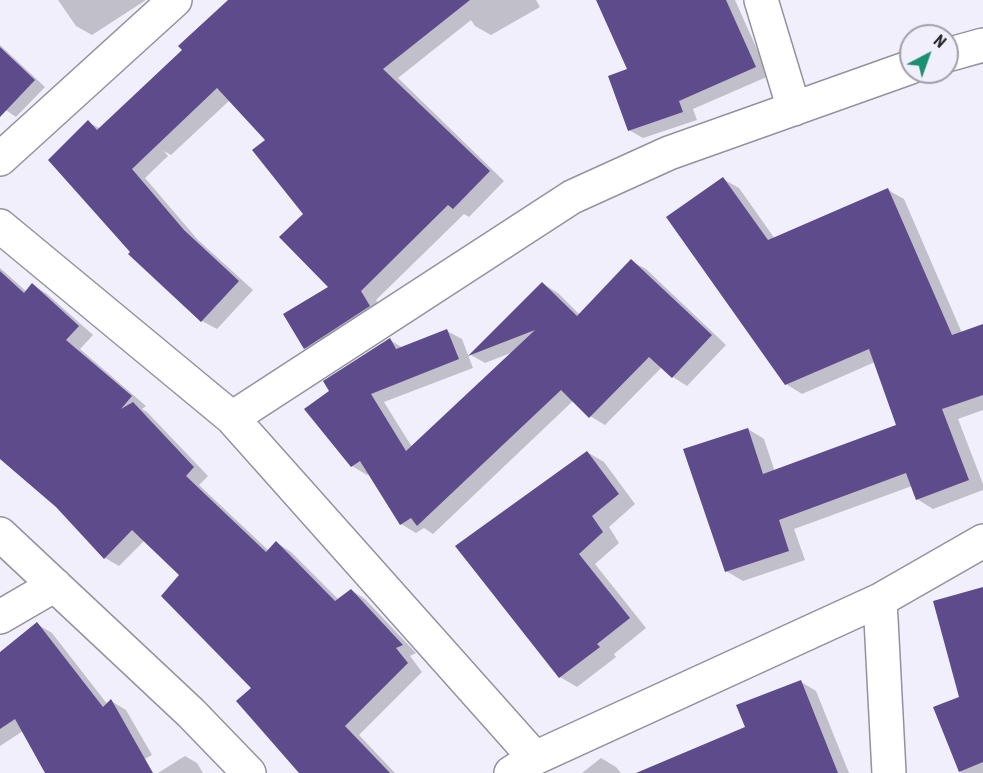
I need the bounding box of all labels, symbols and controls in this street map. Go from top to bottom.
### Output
north arrow [899,24,959,84]
text: N [930,31,950,52]

